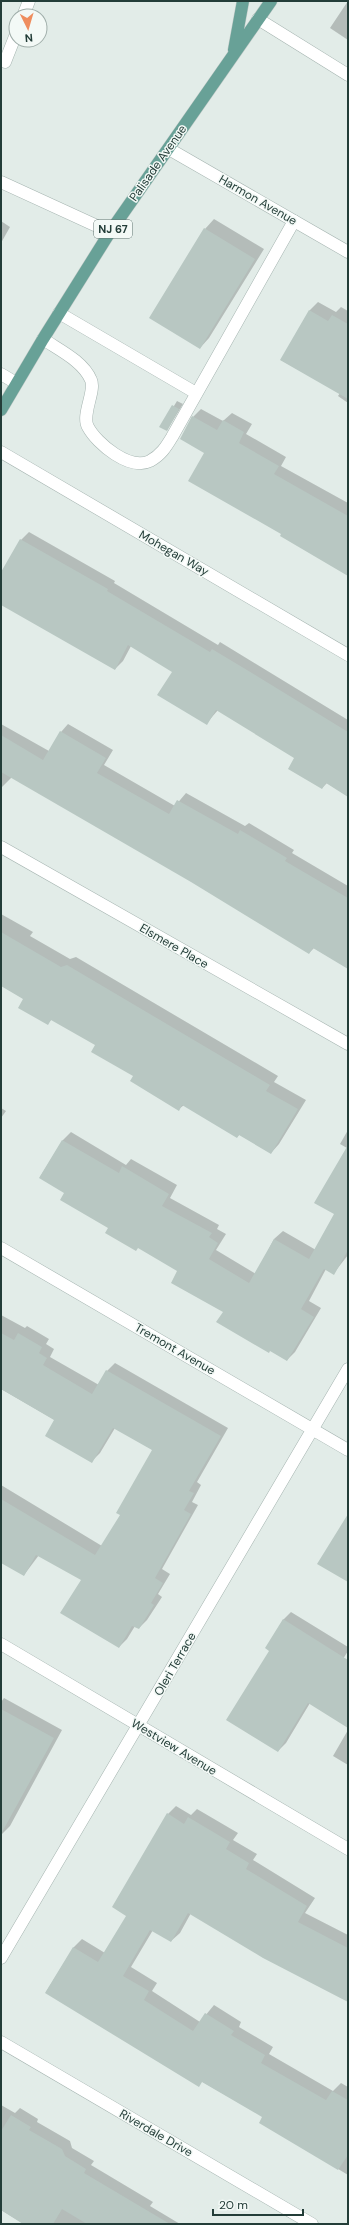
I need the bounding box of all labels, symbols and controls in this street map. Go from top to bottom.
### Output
north arrow [8,8,48,48]
text: N [24,31,33,45]
street label: Palisade Avenue [126,122,190,204]
street label: Harmon Avenue [216,171,300,229]
road number: NJ 67 [94,220,132,238]
street label: Mohegan Way [136,527,212,580]
street label: Elsmere Place [137,920,212,972]
street label: Tremont Avenue [132,1319,218,1379]
street label: Oleri Terrace [150,1629,200,1699]
street label: Westview Avenue [128,1715,220,1779]
street label: Riverdale Drive [116,2106,196,2161]
scale bar [213,2191,303,2217]
text: 20 m [219,2197,248,2213]

